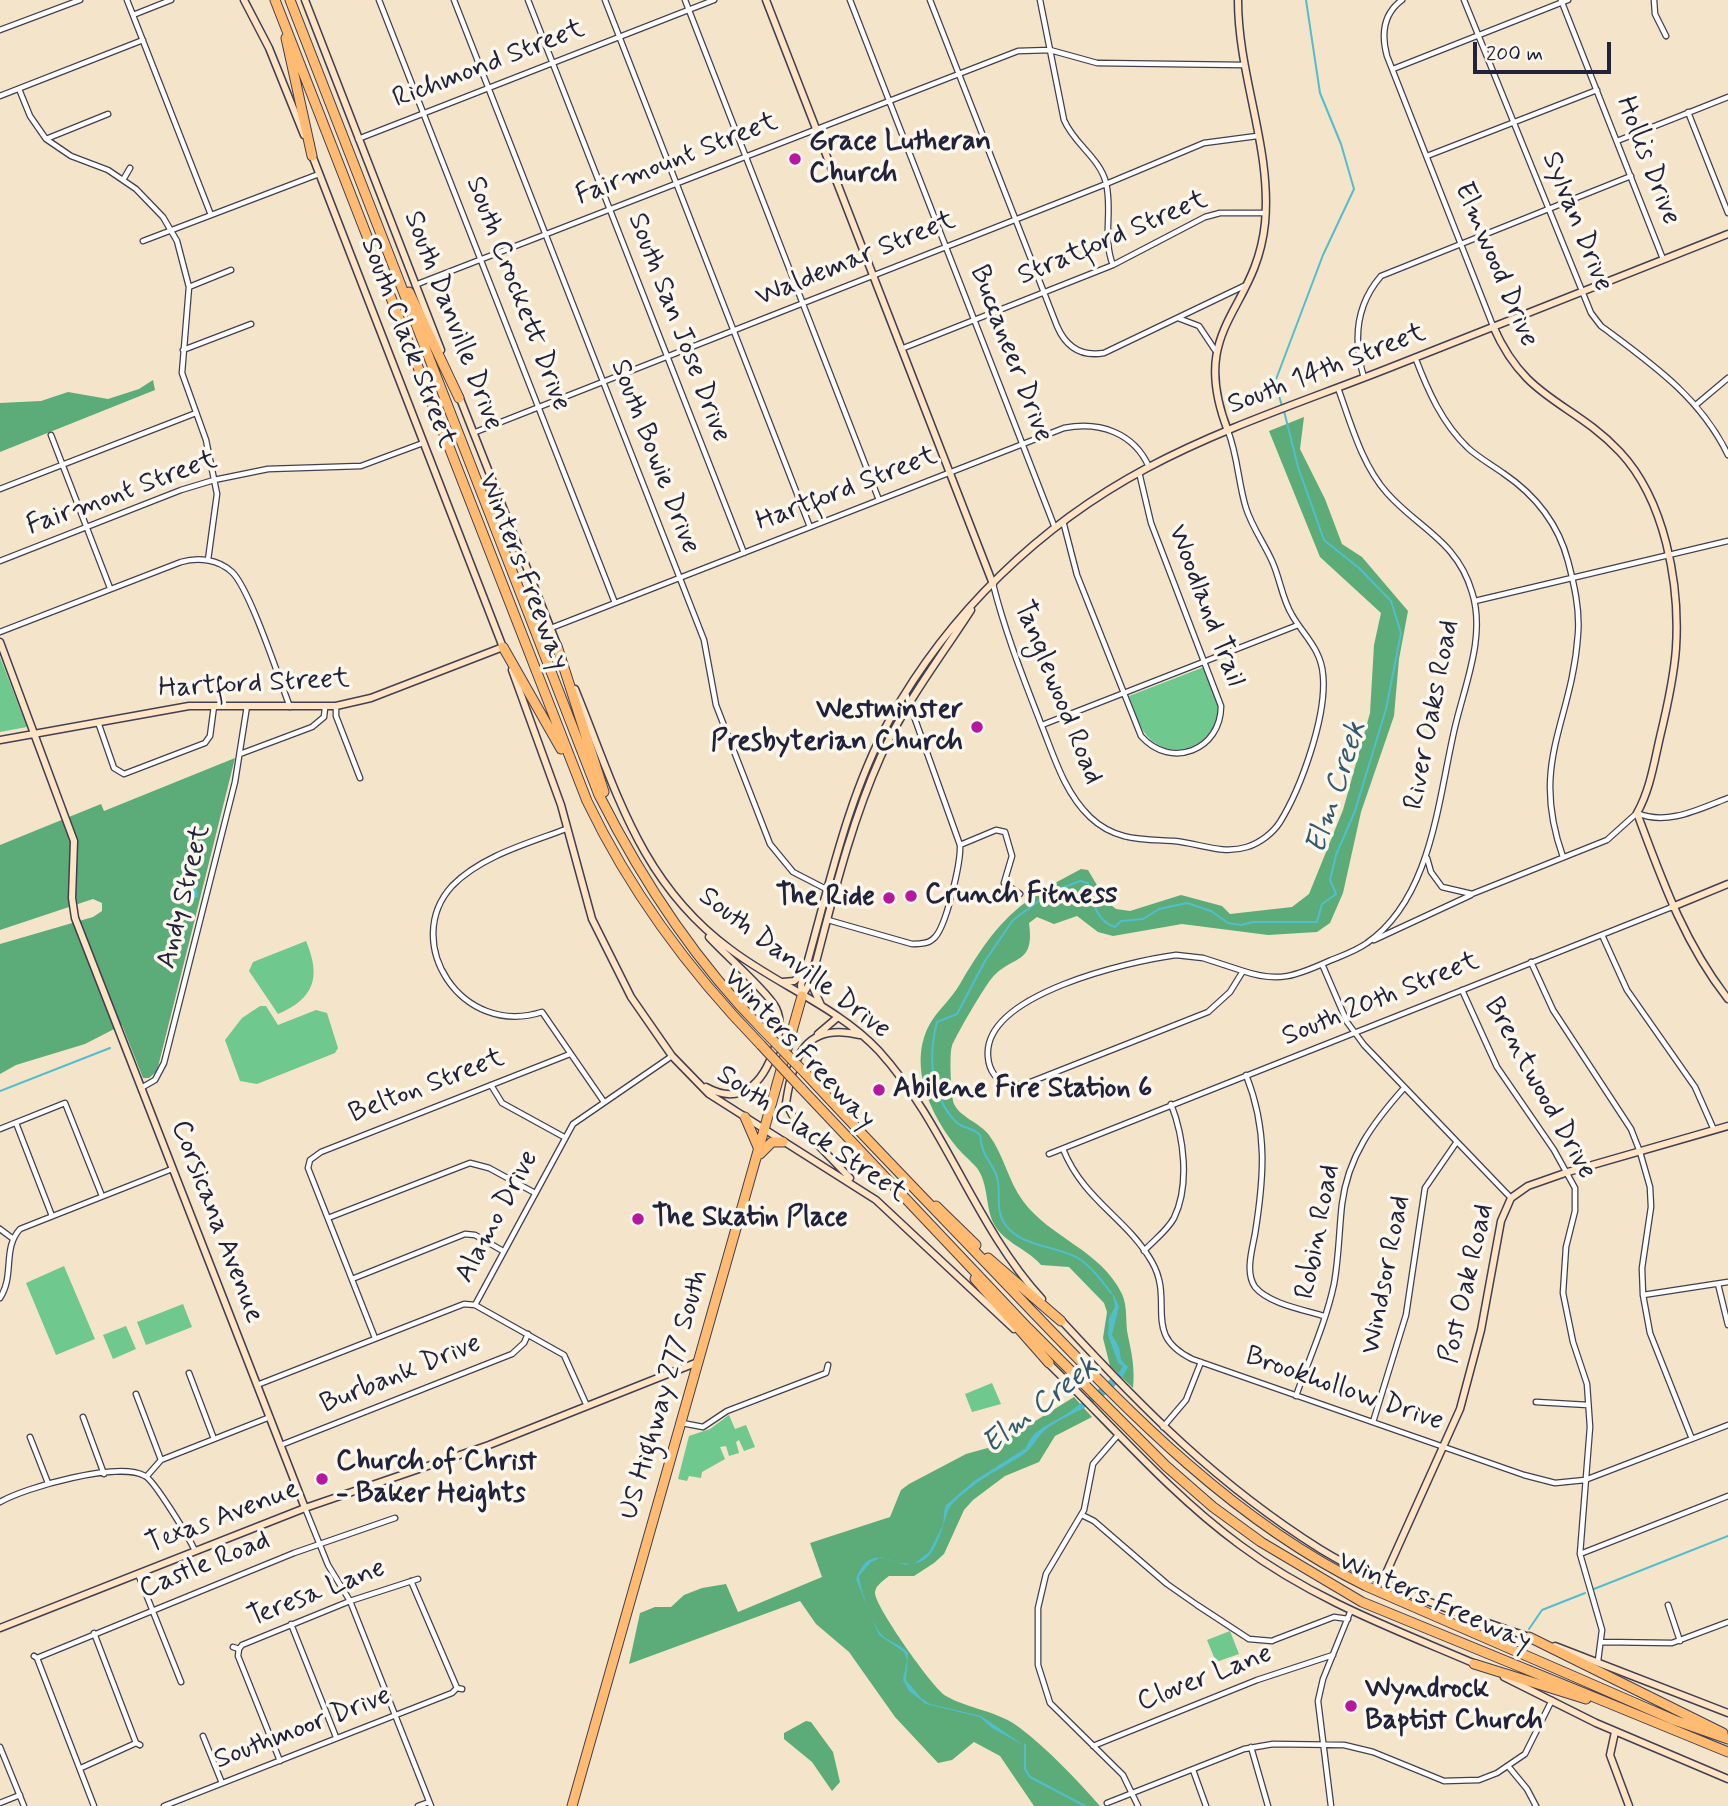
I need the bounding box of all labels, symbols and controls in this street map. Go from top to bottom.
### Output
street label: Richmond Street [388,13,590,117]
scale bar [1476,28,1614,72]
text: 200 m [1486,40,1543,68]
street label: Hollis Drive [1607,92,1687,230]
street label: Fairmount Street [571,106,783,214]
place label: Grace Lutheran Church [809,126,991,192]
street label: Sylvan Drive [1533,147,1619,297]
marker: Grace Lutheran Church [787,151,803,167]
street label: South Crockett Drive [457,172,577,416]
street label: Elmwood Drive [1445,178,1545,352]
street label: Stratford Street [1013,184,1213,294]
street label: Waldemar Street [751,205,961,315]
street label: South Danville Drive [395,207,509,435]
street label: South San Jose Drive [619,209,737,447]
street label: South Clack Street [351,233,463,453]
street label: Buccaneer Drive [961,261,1059,447]
street label: South 14th Street [1223,317,1431,423]
street label: South Bowie Drive [602,355,706,559]
street label: Hartford Street [752,440,942,540]
street label: Fairmont Street [22,444,222,544]
street label: Winters Freeway [469,469,575,675]
street label: Woodland Trail [1159,520,1251,692]
street label: Tanglewood Road [1005,596,1109,790]
street label: River Oaks Road [1398,617,1468,813]
street label: Hartford Street [158,663,350,707]
place label: Westminster Presbyterian Church [711,694,963,760]
water label: Elm Creek [1300,717,1376,859]
marker: Westminster Presbyterian Church [969,719,985,735]
street label: Andy Street [151,822,219,972]
place label: Crunch Fitness [925,879,1118,913]
street label: South Danville Drive [691,881,897,1047]
place label: The Ride [776,881,875,915]
marker: Crunch Fitness [903,888,919,904]
marker: The Ride [881,890,897,906]
street label: South 20th Street [1278,945,1484,1055]
street label: Winters Freeway [715,962,881,1138]
street label: Brentwood Drive [1475,992,1603,1186]
street label: Belton Street [345,1042,509,1132]
street label: South Clack Street [709,1059,913,1211]
place label: Abilene Fire Station 6 [893,1073,1152,1107]
marker: Abilene Fire Station 6 [871,1082,887,1098]
street label: Corsicana Avenue [162,1116,270,1328]
street label: Alamo Drive [449,1145,547,1289]
street label: Robin Road [1290,1162,1348,1302]
street label: Windsor Road [1355,1193,1419,1357]
street label: Post Oak Road [1433,1201,1503,1367]
place label: The Skatin Place [652,1202,848,1236]
marker: The Skatin Place [630,1211,646,1227]
street label: US Highway 277 South [613,1266,717,1524]
street label: Burbank Drive [316,1328,486,1422]
street label: Brookhollow Drive [1240,1340,1448,1440]
water label: Elm Creek [976,1351,1106,1463]
place label: Church of Christ - Baker Heights [336,1446,537,1512]
marker: Church of Christ - Baker Heights [314,1471,330,1487]
street label: Texas Avenue [142,1473,304,1563]
street label: Castle Road [135,1525,275,1607]
street label: Winters Freeway [1332,1545,1536,1661]
street label: Teresa Lane [243,1552,391,1636]
street label: Clover Lane [1133,1638,1277,1720]
place label: Wyndrock Baptist Church [1365,1673,1543,1739]
street label: Southmoor Drive [210,1680,396,1778]
marker: Wyndrock Baptist Church [1343,1698,1359,1714]

